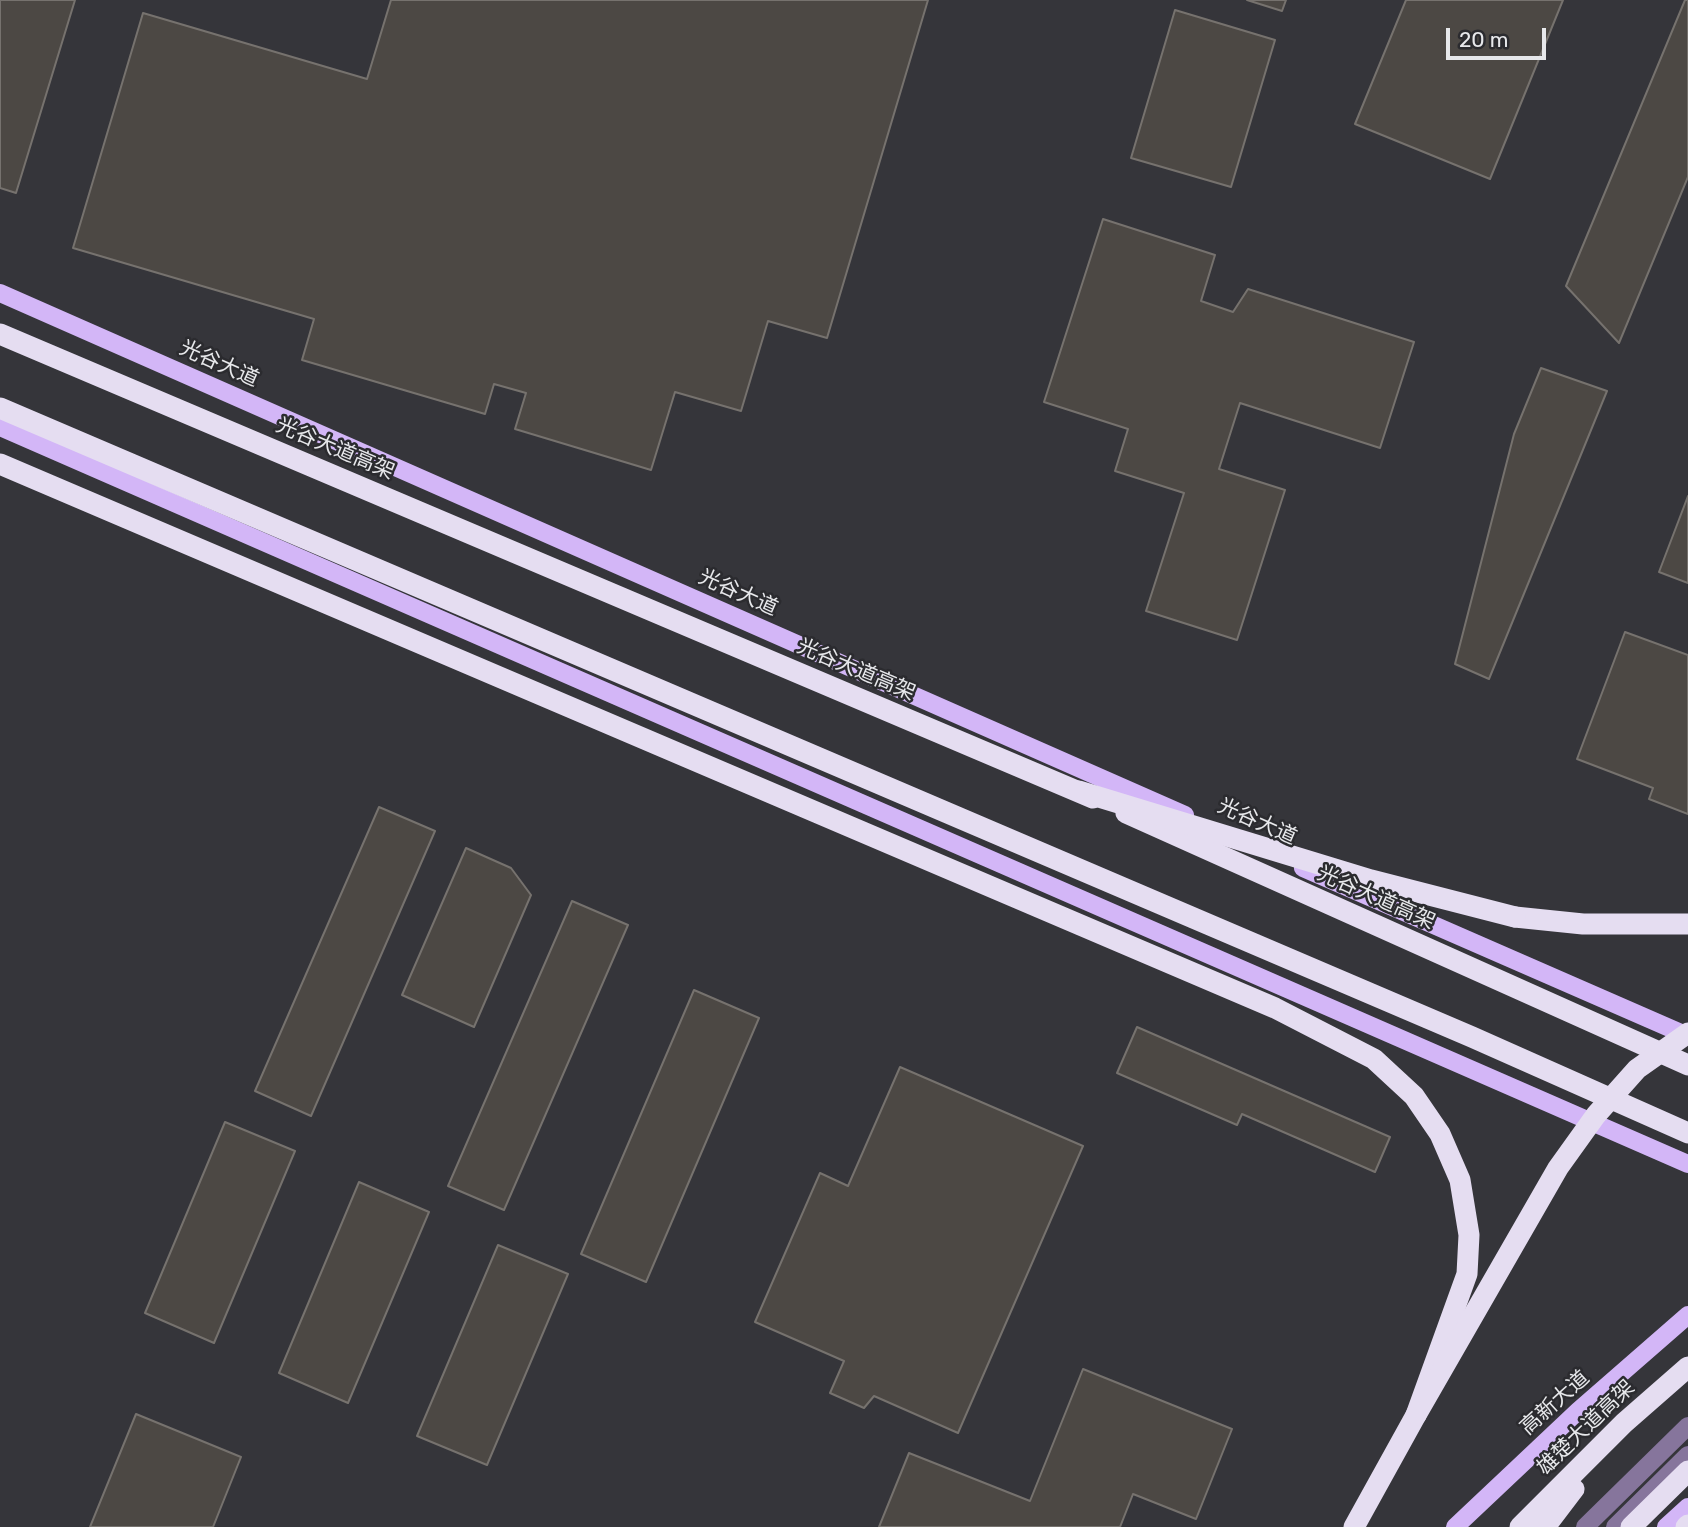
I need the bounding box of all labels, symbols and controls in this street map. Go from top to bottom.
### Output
scale bar [1450,14,1550,58]
text: 20 m [1459,27,1508,52]
street label: 光谷大道 [176,335,262,393]
street label: 光谷大道高架 [272,413,398,485]
street label: 光谷大道 [695,564,781,622]
street label: 光谷大道高架 [793,634,919,706]
street label: 光谷大道 [1214,793,1300,851]
street label: 光谷大道高架 [1313,861,1439,935]
street label: 高新大道 [1515,1366,1595,1440]
street label: 雄楚大道高架 [1532,1375,1640,1481]

